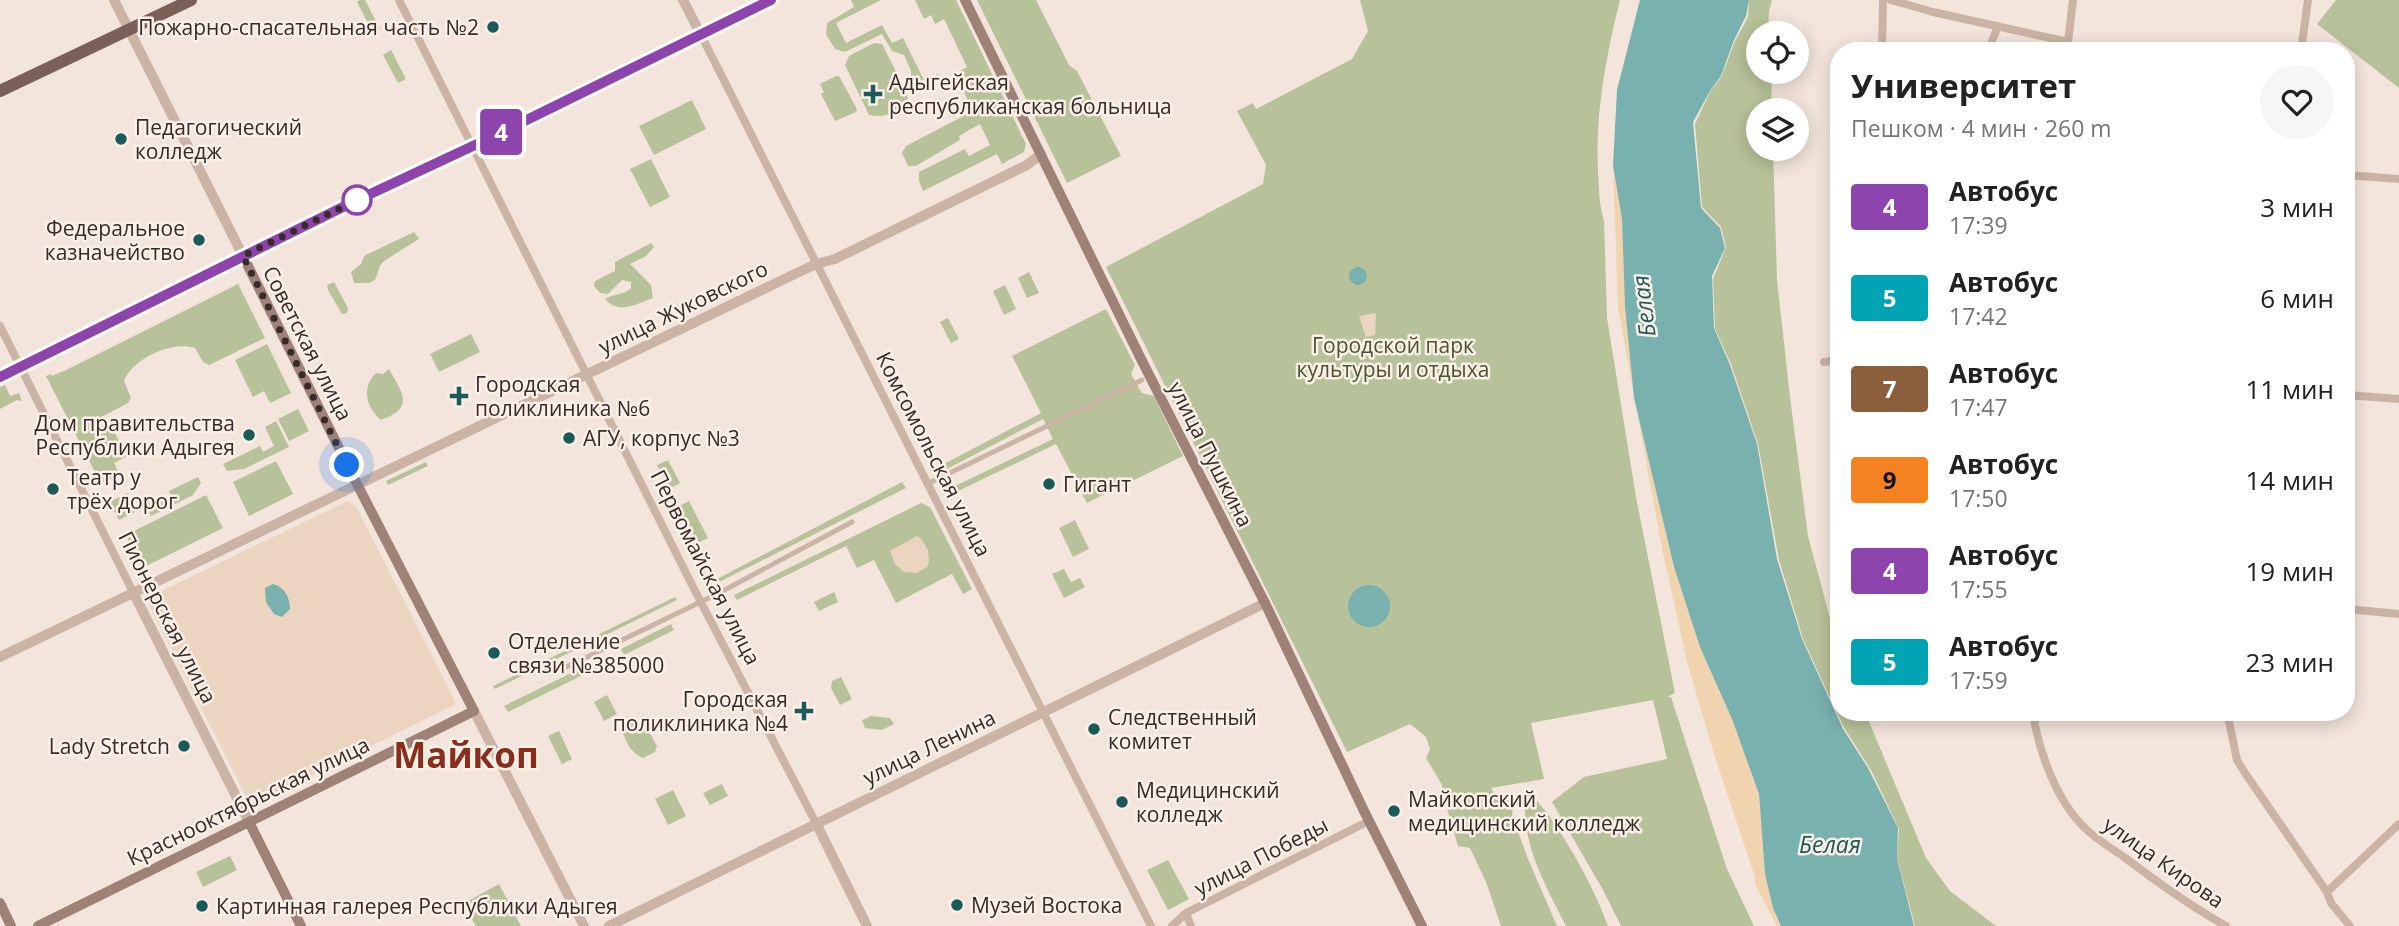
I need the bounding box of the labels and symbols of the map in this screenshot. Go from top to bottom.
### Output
place label: Пожарно-спасательная часть №2 [138,13,479,41]
marker: Пожарно-спасательная часть №2 [485,19,501,35]
place label: Адыгейская республиканская больница [889,68,1172,120]
marker: Адыгейская республиканская больница [863,84,883,104]
line badge: 4 [478,109,524,155]
place label: Педагогический колледж [135,113,302,165]
marker: Педагогический колледж [113,131,129,147]
unlabelled marker [342,185,372,215]
place label: Федеральное казначейство [45,214,185,266]
marker: Федеральное казначейство [191,232,207,248]
street label: улица Жуковского [594,254,772,360]
street label: Советская улица [257,261,359,425]
water label: Белая [1623,273,1663,339]
park label: Городской парк культуры и отдыха [1297,331,1489,383]
street label: Комсомольская улица [870,347,998,561]
place label: Городская поликлиника №6 [475,370,650,422]
street label: улица Пушкина [1162,376,1260,532]
marker: Городская поликлиника №6 [449,386,469,406]
place label: Дом правительства Республики Адыгея [34,409,235,461]
place label: АГУ, корпус №3 [583,424,740,452]
marker: Дом правительства Республики Адыгея [241,427,257,443]
marker: АГУ, корпус №3 [561,430,577,446]
your location [329,447,364,482]
place label: Театр у трёх дорог [67,463,177,515]
street label: Первомайская улица [645,465,767,669]
place label: Гигант [1063,470,1131,498]
marker: Гигант [1041,476,1057,492]
marker: Театр у трёх дорог [45,481,61,497]
street label: Пионерская улица [112,526,224,708]
place label: Отделение связи №385000 [508,627,664,679]
marker: Отделение связи №385000 [486,645,502,661]
place label: Городская поликлиника №4 [613,685,788,737]
marker: Городская поликлиника №4 [794,701,814,721]
street label: улица Ленина [858,703,1000,791]
place label: Следственный комитет [1108,703,1257,755]
marker: Следственный комитет [1086,721,1102,737]
street label: Краснооктябрьская улица [122,730,374,872]
district label: Майкоп [393,731,539,778]
place label: Lady Stretch [49,732,170,760]
marker: Lady Stretch [176,738,192,754]
place label: Медицинский колледж [1136,776,1280,828]
place label: Майкопский медицинский колледж [1408,785,1641,837]
marker: Медицинский колледж [1114,794,1130,810]
marker: Майкопский медицинский колледж [1386,803,1402,819]
street label: улица Победы [1189,810,1333,902]
street label: улица Кирова [2098,810,2230,914]
water label: Белая [1799,828,1861,860]
place label: Музей Востока [971,891,1122,919]
place label: Картинная галерея Республики Адыгея [216,892,618,920]
marker: Музей Востока [949,897,965,913]
marker: Картинная галерея Республики Адыгея [194,898,210,914]

